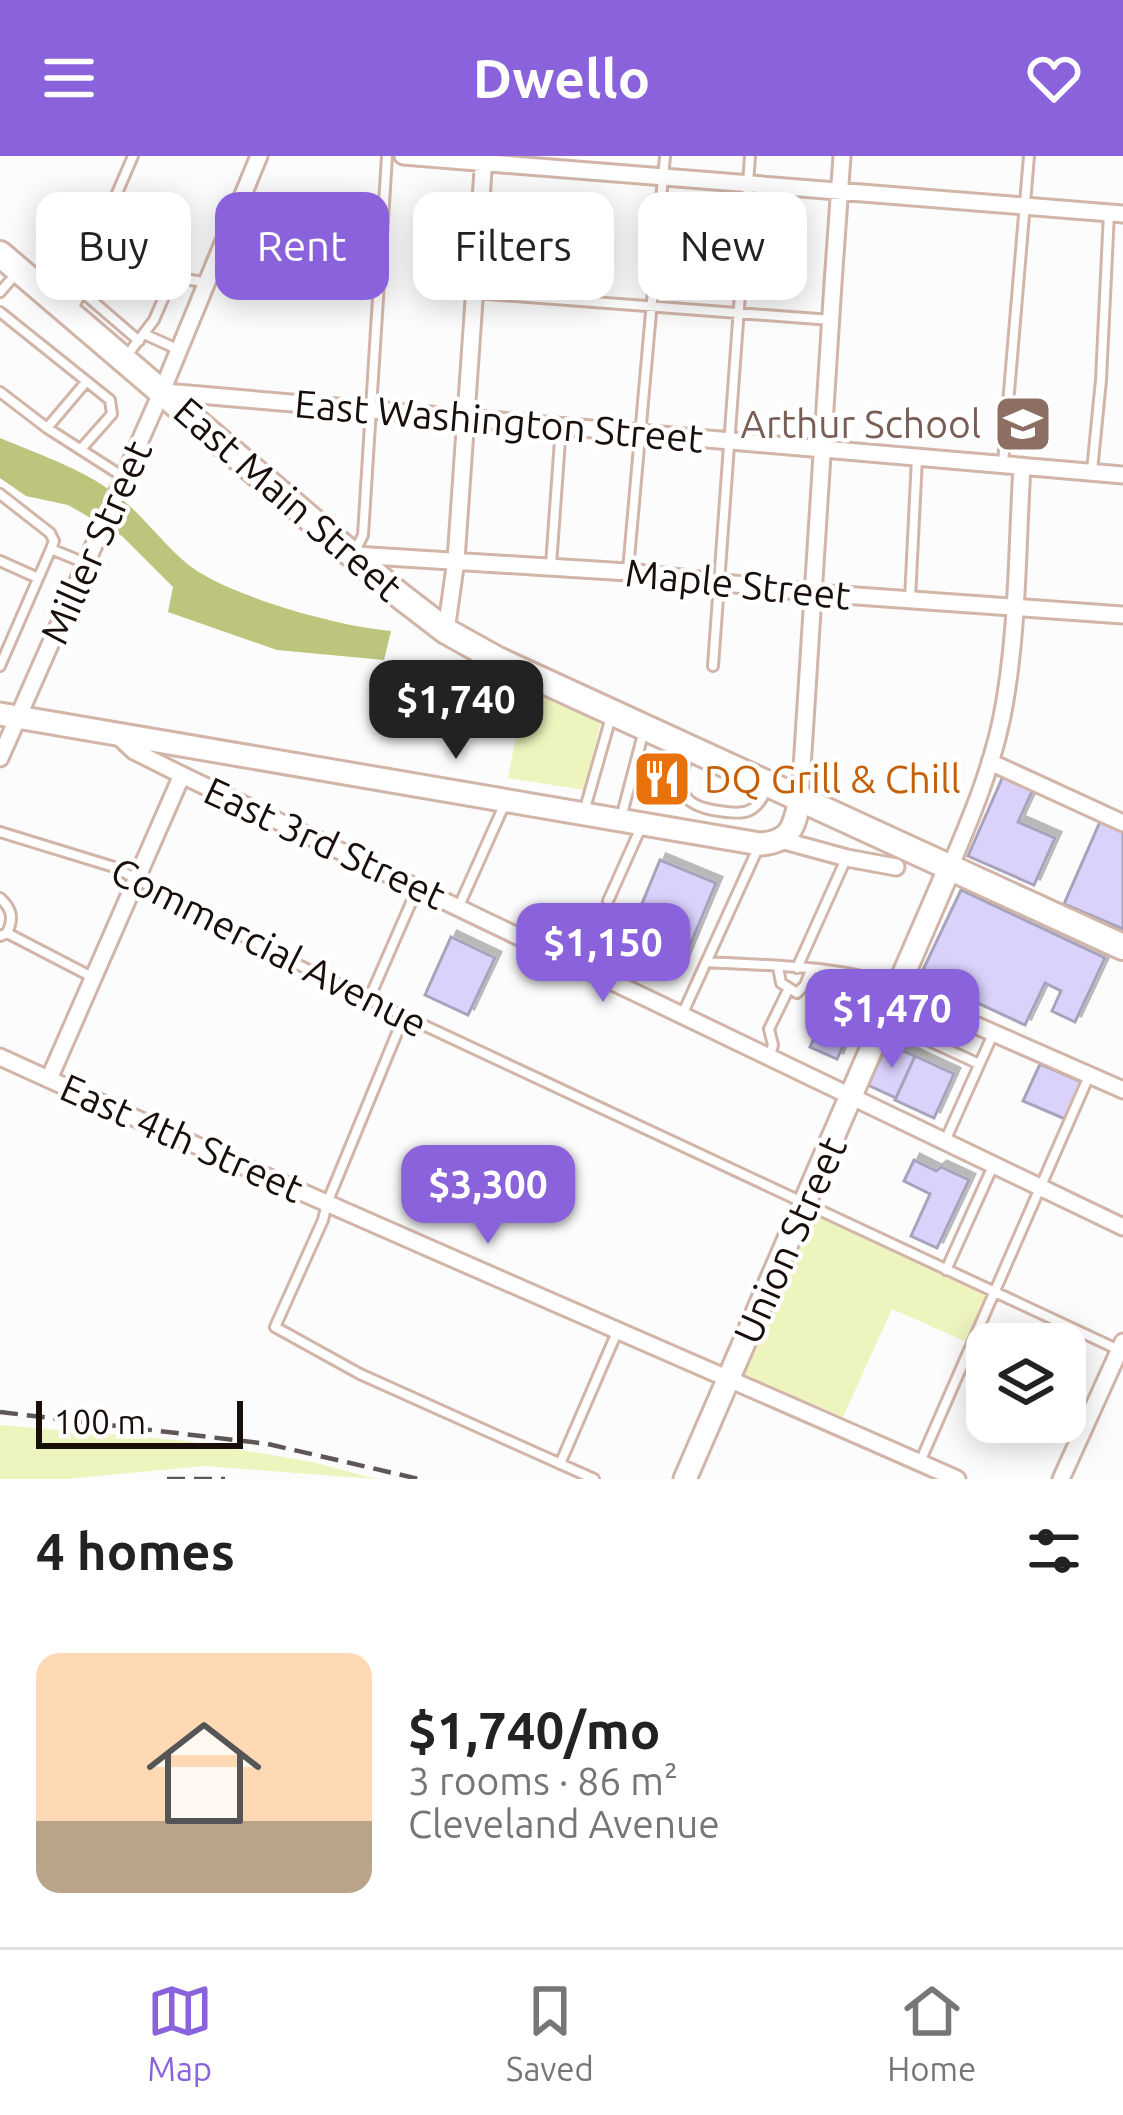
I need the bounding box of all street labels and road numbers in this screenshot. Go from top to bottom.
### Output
street label: East Washington Street [293,381,705,460]
street label: East Main Street [166,388,411,609]
street label: Miller Street [32,434,160,650]
street label: Maple Street [623,550,853,617]
street label: East 3rd Street [198,768,452,917]
street label: Commercial Avenue [104,848,434,1045]
street label: East 4th Street [54,1065,310,1210]
street label: Union Street [725,1130,854,1350]

